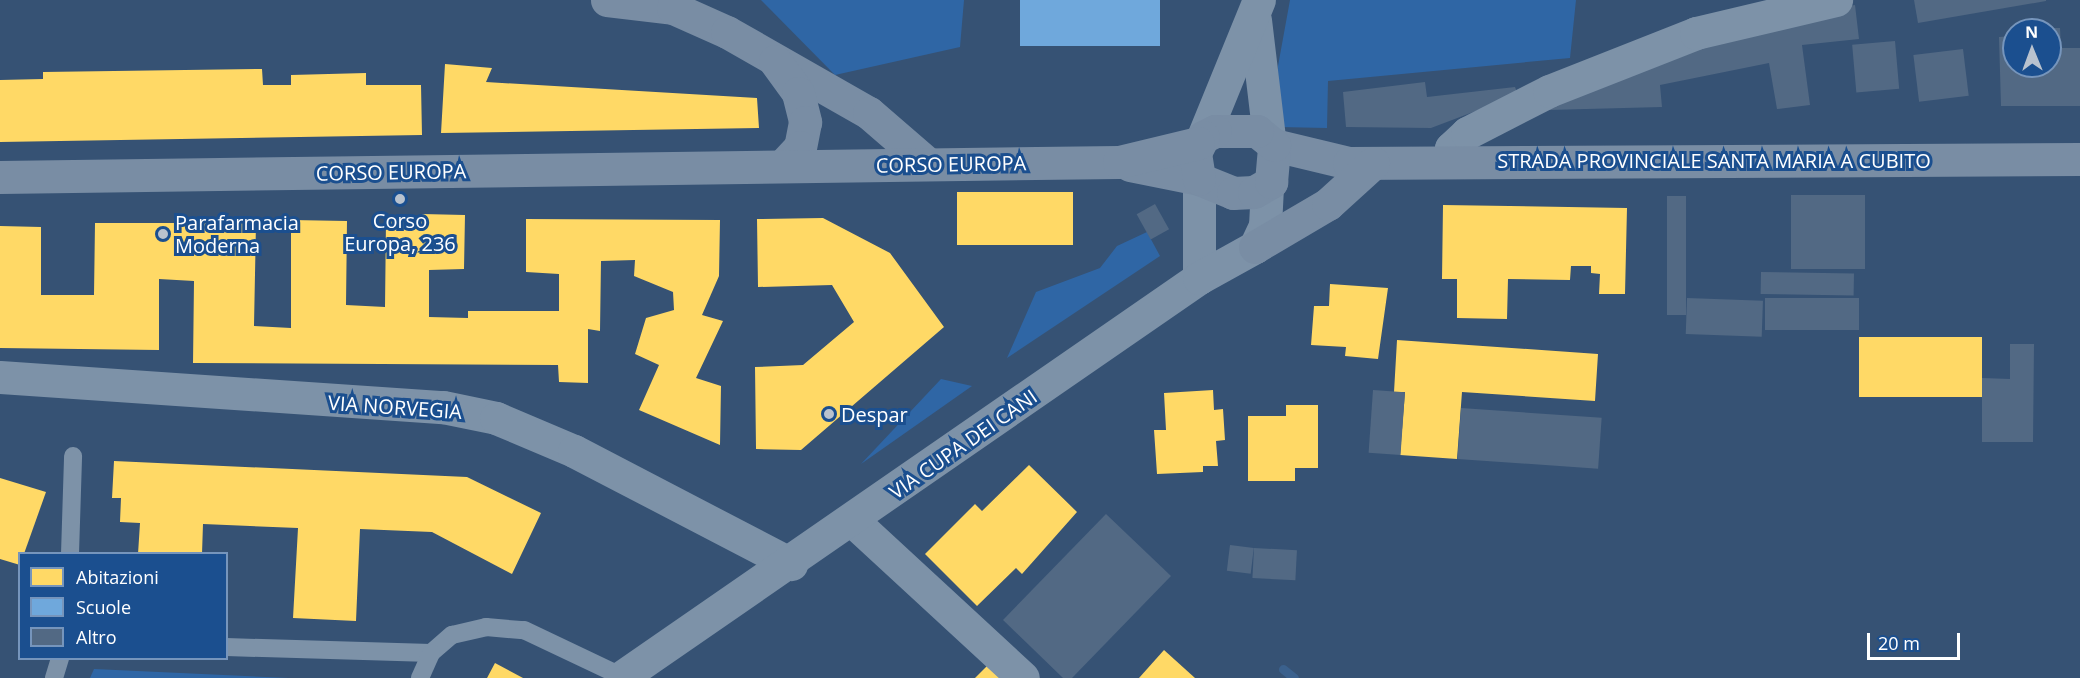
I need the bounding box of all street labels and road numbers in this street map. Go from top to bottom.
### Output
street label: STRADA PROVINCIALE SANTA MARIA A CUBITO [1497,148,1931,172]
street label: CORSO EUROPA [876,151,1026,177]
street label: CORSO EUROPA [316,159,466,185]
street label: VIA CUPA DEI CANI [885,384,1041,504]
street label: VIA NORVEGIA [327,390,463,424]

